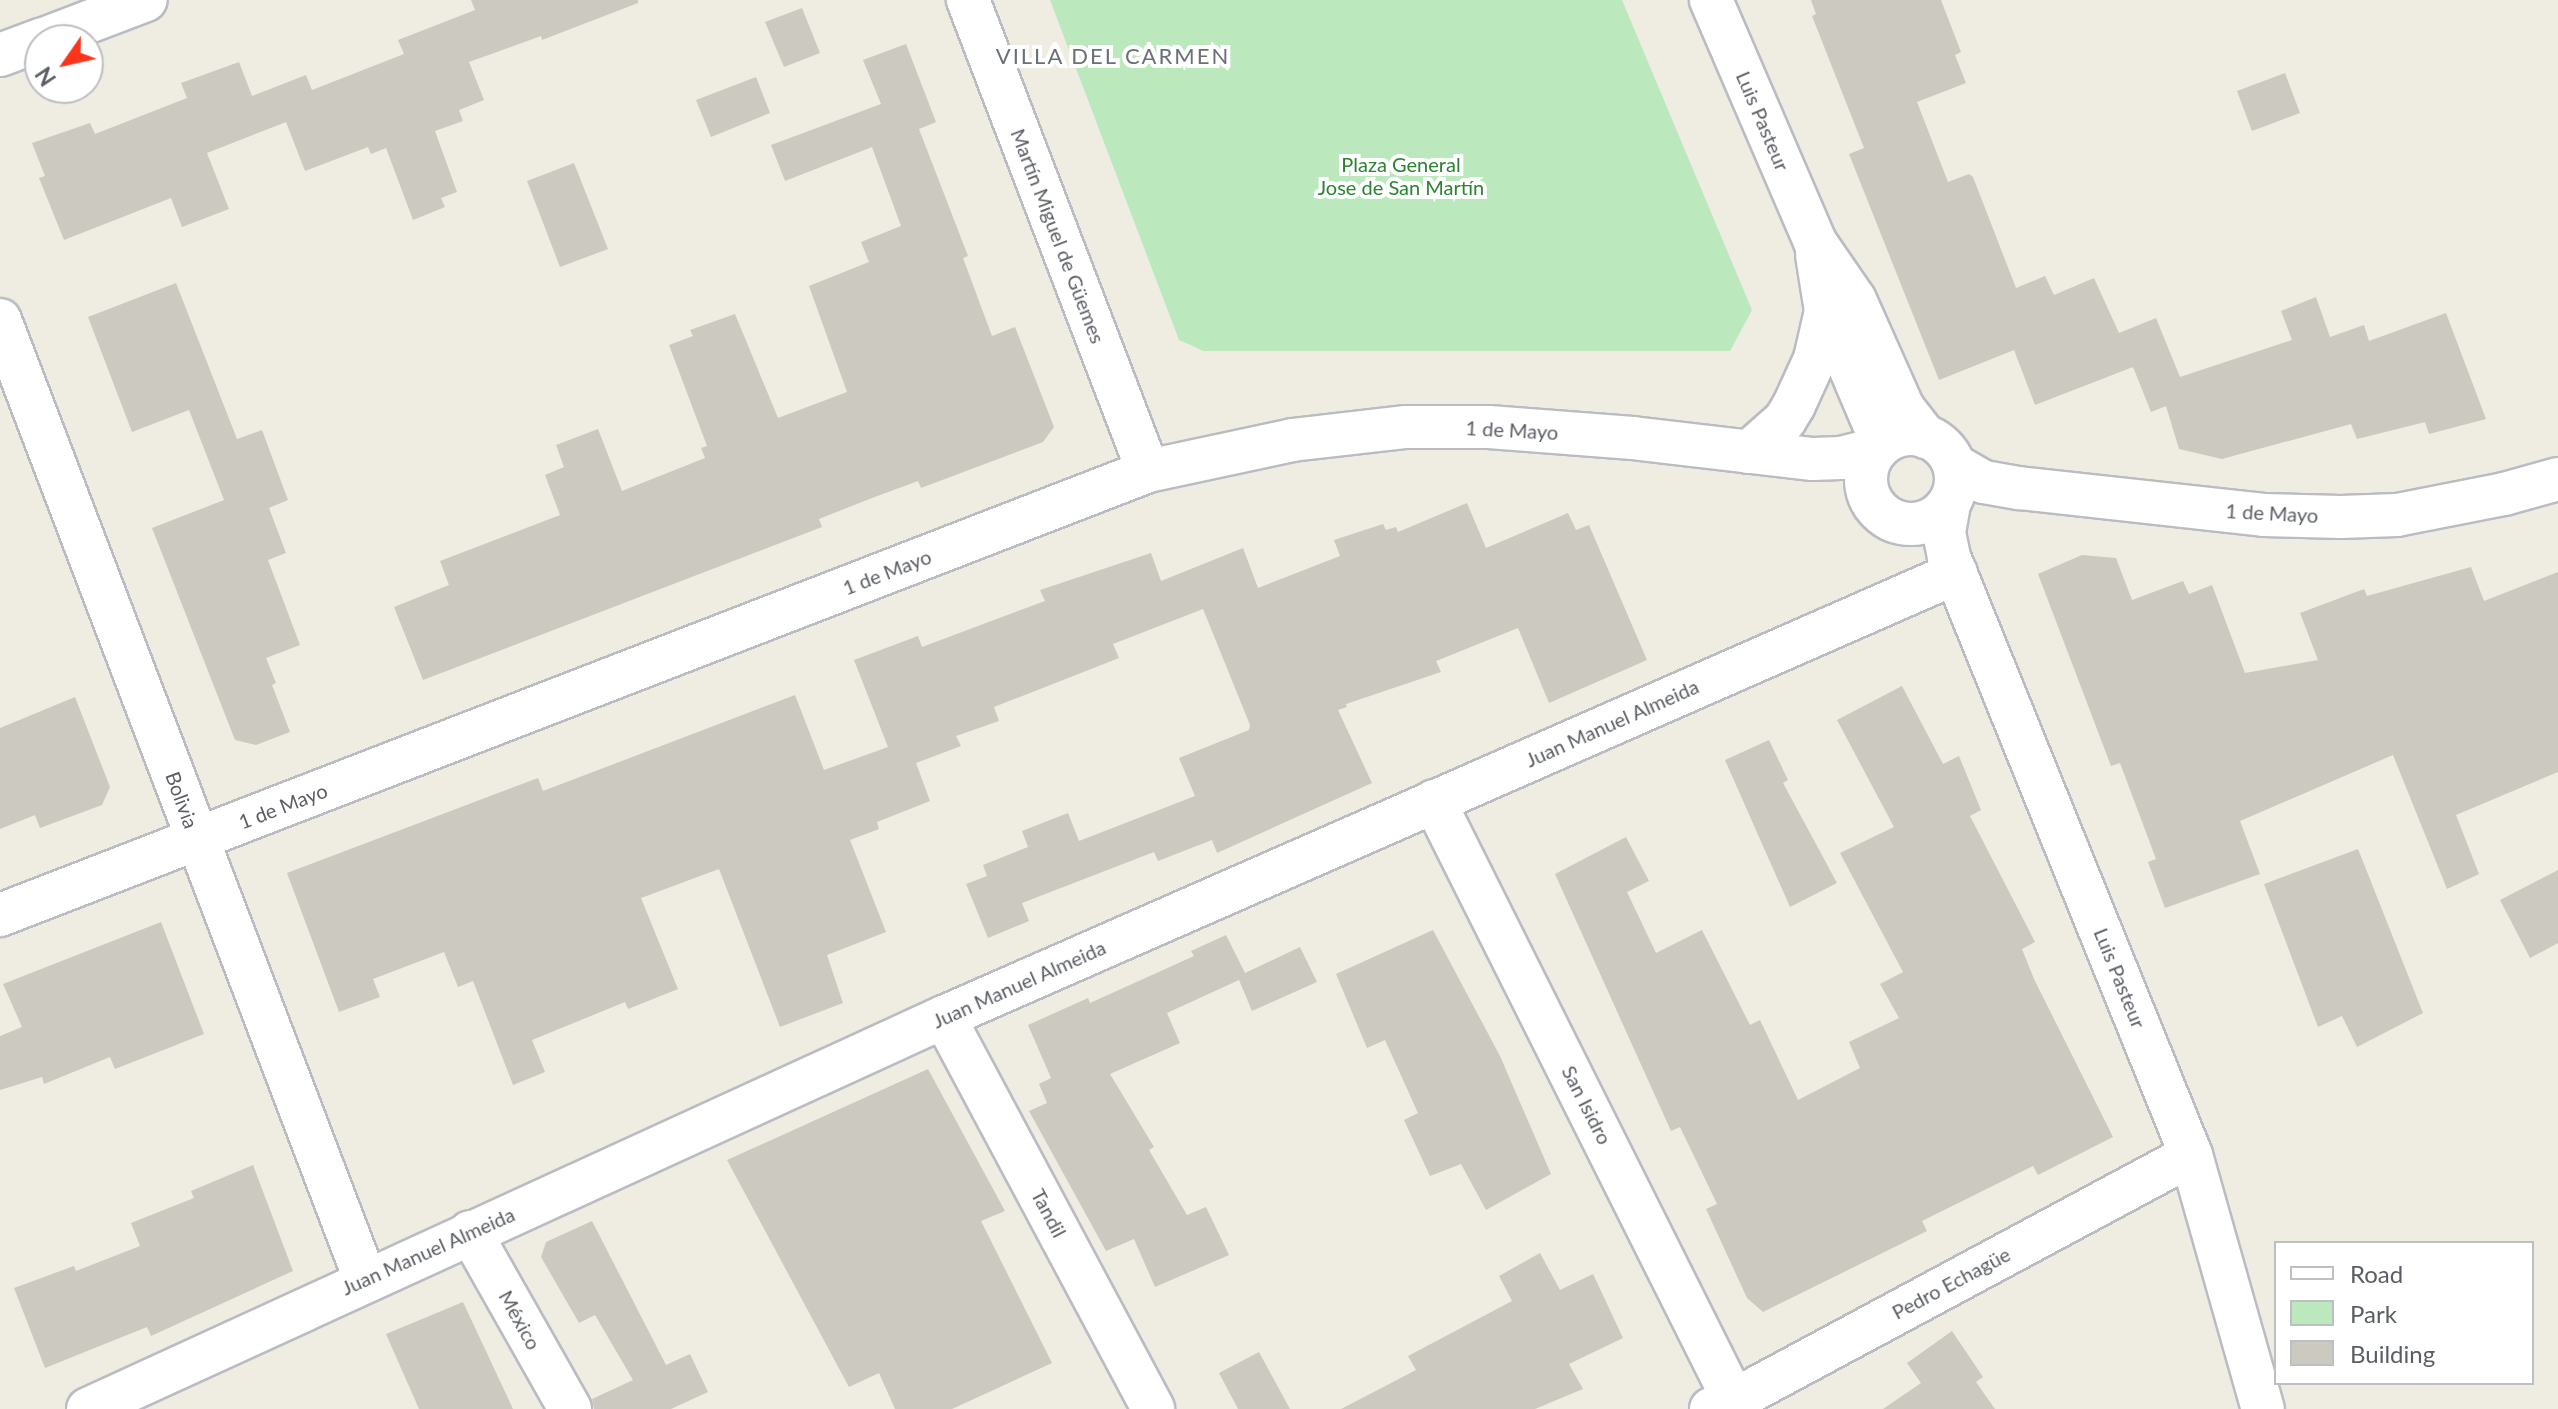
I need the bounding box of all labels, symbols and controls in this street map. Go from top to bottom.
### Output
north arrow [24,24,104,104]
district label: VILLA DEL CARMEN [995,43,1231,69]
text: N [29,62,61,91]
street label: Luis Pasteur [1731,68,1795,174]
street label: Martín Miguel de Güemes [1006,125,1110,347]
park label: Plaza General Jose de San Martín [1318,152,1484,199]
street label: 1 de Mayo [1465,416,1559,444]
street label: 1 de Mayo [2225,499,2319,527]
street label: 1 de Mayo [839,544,935,600]
street label: Juan Manuel Almeida [1521,674,1703,772]
street label: Bolivia [161,768,203,832]
street label: 1 de Mayo [235,778,331,834]
street label: Luis Pasteur [2089,924,2151,1032]
street label: Juan Manuel Almeida [928,935,1110,1033]
street label: San Isidro [1557,1062,1617,1148]
street label: Tandil [1026,1185,1072,1241]
street label: Juan Manuel Almeida [337,1202,519,1300]
legend [2274,1241,2534,1385]
street label: Pedro Echagüe [1888,1242,2014,1324]
text: Road [2350,1259,2403,1288]
street label: México [494,1286,546,1354]
text: Park [2350,1299,2397,1328]
text: Building [2350,1339,2435,1368]

